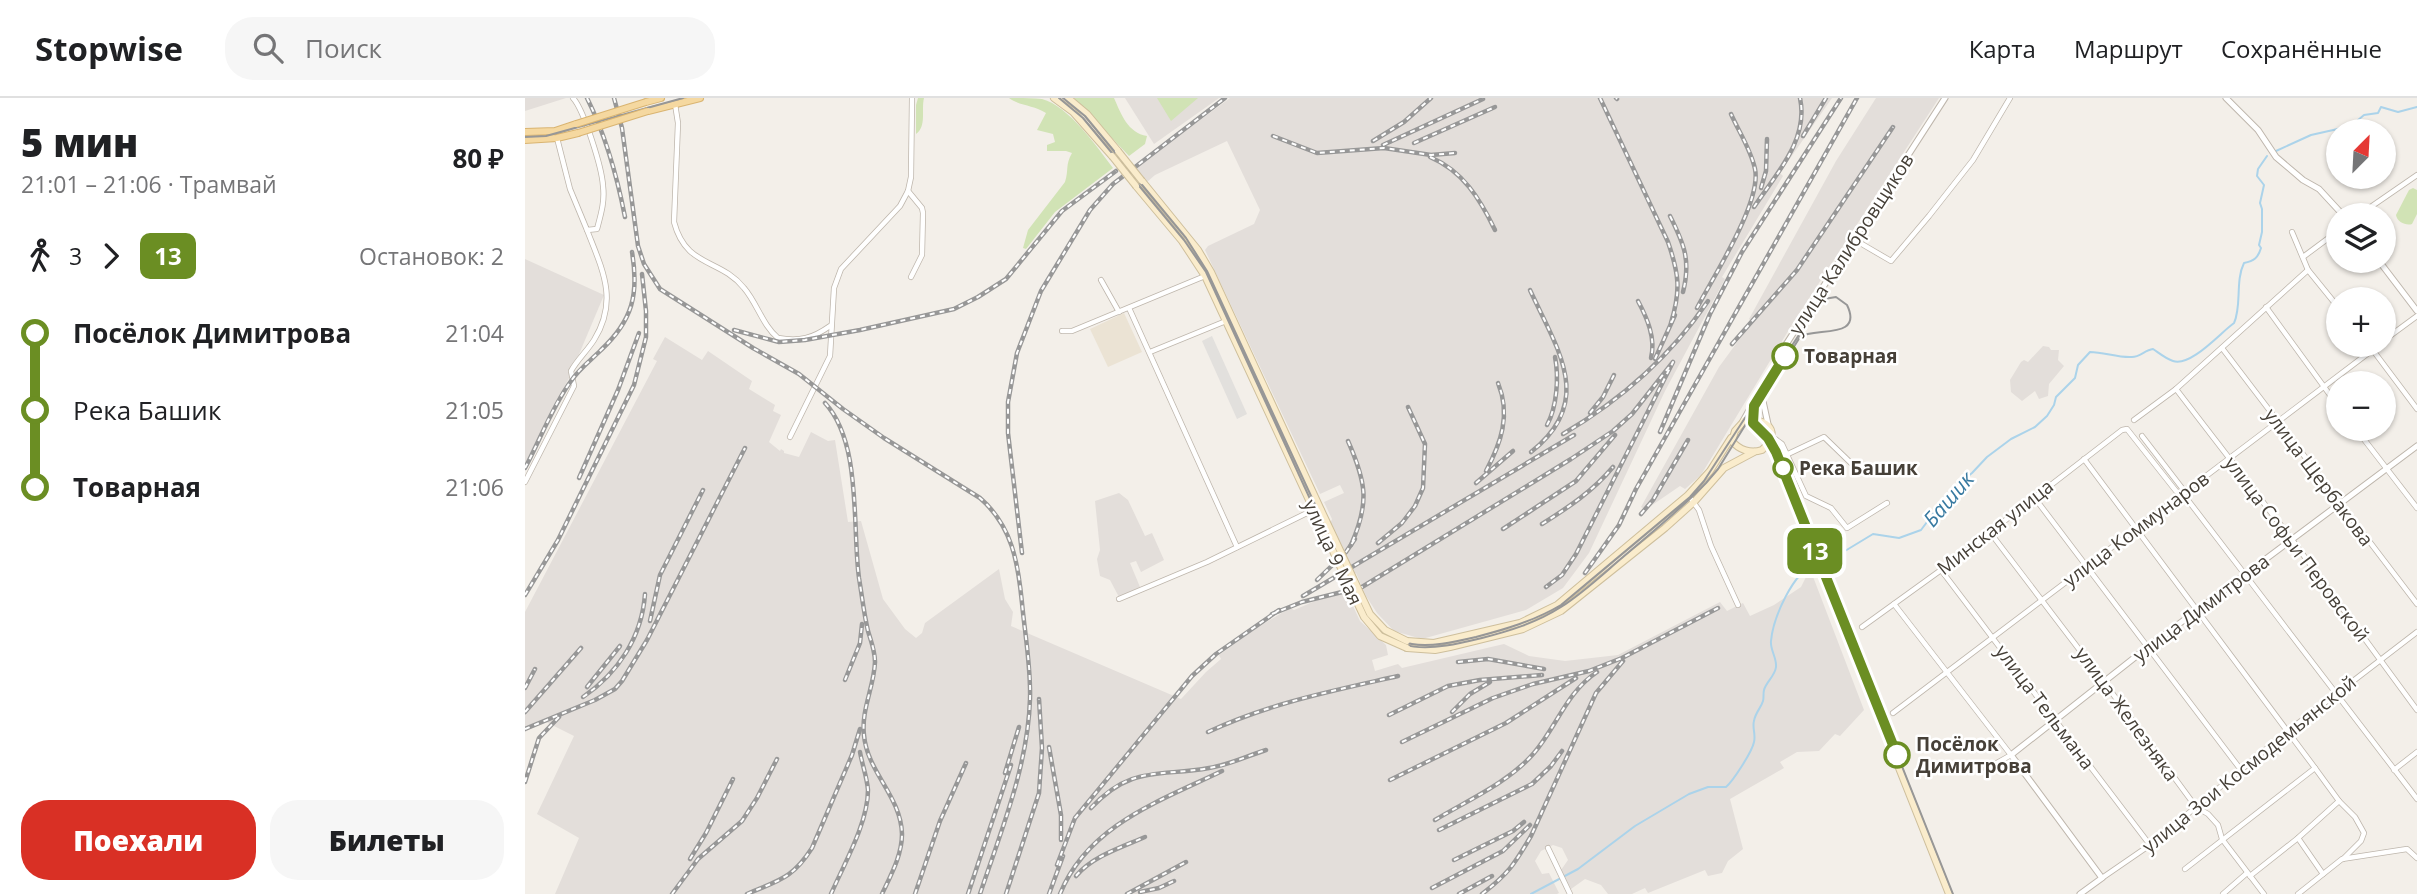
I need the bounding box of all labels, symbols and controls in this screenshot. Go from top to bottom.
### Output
search box [225,17,715,80]
text: Stopwise [35,26,183,71]
icon: search [249,29,287,67]
text: Поиск [305,30,382,66]
text: Карта [1969,32,2036,65]
text: Маршрут [2074,32,2183,65]
text: Сохранённые [2221,32,2382,65]
text: 5 мин [21,116,138,168]
north arrow [2326,119,2396,189]
map controls [2326,119,2396,441]
text: 80 ₽ [452,140,504,176]
street label: улица Калибровщиков [1782,148,1920,340]
text: 21:01 – 21:06 · Трамвай [21,168,277,200]
button: layers [2326,203,2396,273]
icon: walk [21,237,59,275]
icon: forward [92,237,130,275]
text: 13 [154,239,182,272]
text: 3 [69,240,82,272]
text: Остановок: 2 [359,240,504,272]
button: + [2326,287,2396,357]
text: Посёлок Димитрова [73,315,351,351]
text: 21:04 [445,317,504,349]
marker: Товарная [1772,343,1798,369]
place label: Товарная [1804,343,1898,369]
button: − [2326,371,2396,441]
text: Река Башик [73,392,221,428]
text: 21:05 [445,394,504,426]
street label: улица Щербакова [2259,403,2379,551]
street label: улица Софьи Перовской [2219,451,2375,647]
place label: Река Башик [1799,455,1918,481]
marker: Река Башик [1773,458,1793,478]
water label: Башик [1916,464,1981,532]
street label: улица Коммунаров [2058,465,2214,593]
text: Товарная [73,469,201,505]
text: 21:06 [445,471,504,503]
street label: Минская улица [1931,473,2059,581]
street label: улица 9 Мая [1297,495,1369,609]
line badge: 13 [1783,528,1847,574]
text: 13 [1801,534,1829,567]
street label: улица Димитрова [2128,548,2274,668]
street label: улица Тельмана [1989,639,2101,775]
street label: улица Железняка [2069,642,2185,786]
street label: улица Зои Космодемьянской [2136,669,2362,859]
place label: Посёлок Димитрова [1916,731,2032,779]
marker: Посёлок Димитрова [1884,742,1910,768]
button: Поехали [21,800,256,880]
button: Билеты [270,800,504,880]

